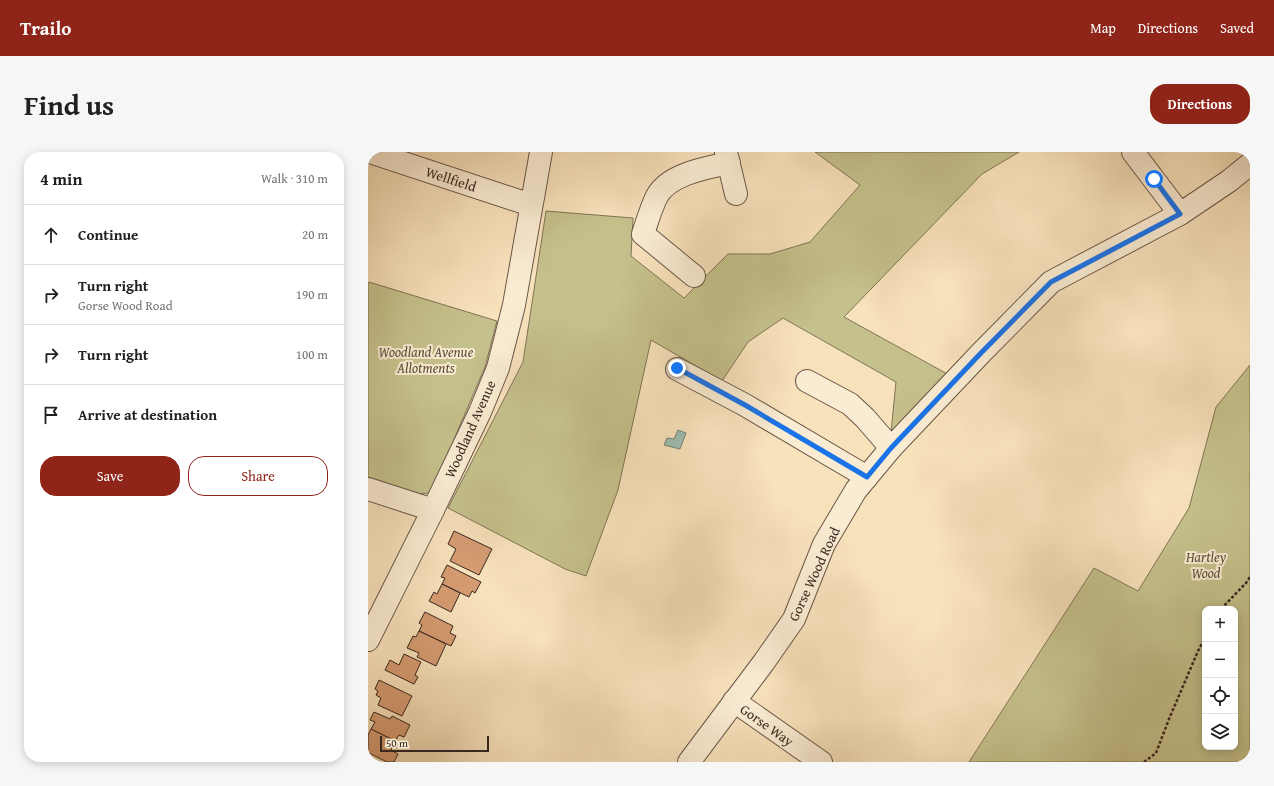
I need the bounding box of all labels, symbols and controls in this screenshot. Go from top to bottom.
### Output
text: Trailo [20,14,71,42]
text: Map [1090,18,1116,38]
text: Directions [1138,18,1198,38]
text: Saved [1220,18,1254,38]
text: Find us [24,84,114,125]
button: Directions [1150,84,1250,124]
street label: Wellfield [423,161,479,197]
text: 4 min [40,166,82,191]
text: Walk · 310 m [261,169,328,188]
route start [1145,170,1163,188]
icon: ahead [40,224,62,246]
text: Continue [78,224,139,245]
text: 20 m [302,225,328,244]
text: Turn right [78,275,149,296]
icon: right [40,284,62,306]
text: 190 m [296,285,328,304]
text: Gorse Wood Road [78,296,173,315]
park label: Woodland Avenue Allotments [379,342,474,378]
icon: right [40,344,62,366]
text: Turn right [78,344,149,365]
text: 100 m [296,345,328,364]
route end [668,359,686,377]
street label: Woodland Avenue [439,377,501,481]
icon: arrive [40,404,62,426]
text: Arrive at destination [78,404,217,425]
button: Save [40,456,180,496]
button: Share [188,456,328,496]
street label: Gorse Wood Road [783,523,845,624]
park label: Hartley Wood [1185,547,1227,583]
map controls [1202,606,1238,750]
button: + [1202,606,1238,642]
button: − [1202,642,1238,678]
button: locate [1202,678,1238,714]
street label: Gorse Way [736,699,798,751]
button: layers [1202,714,1238,750]
scale bar [380,734,489,753]
text: 50 m [386,735,408,751]

